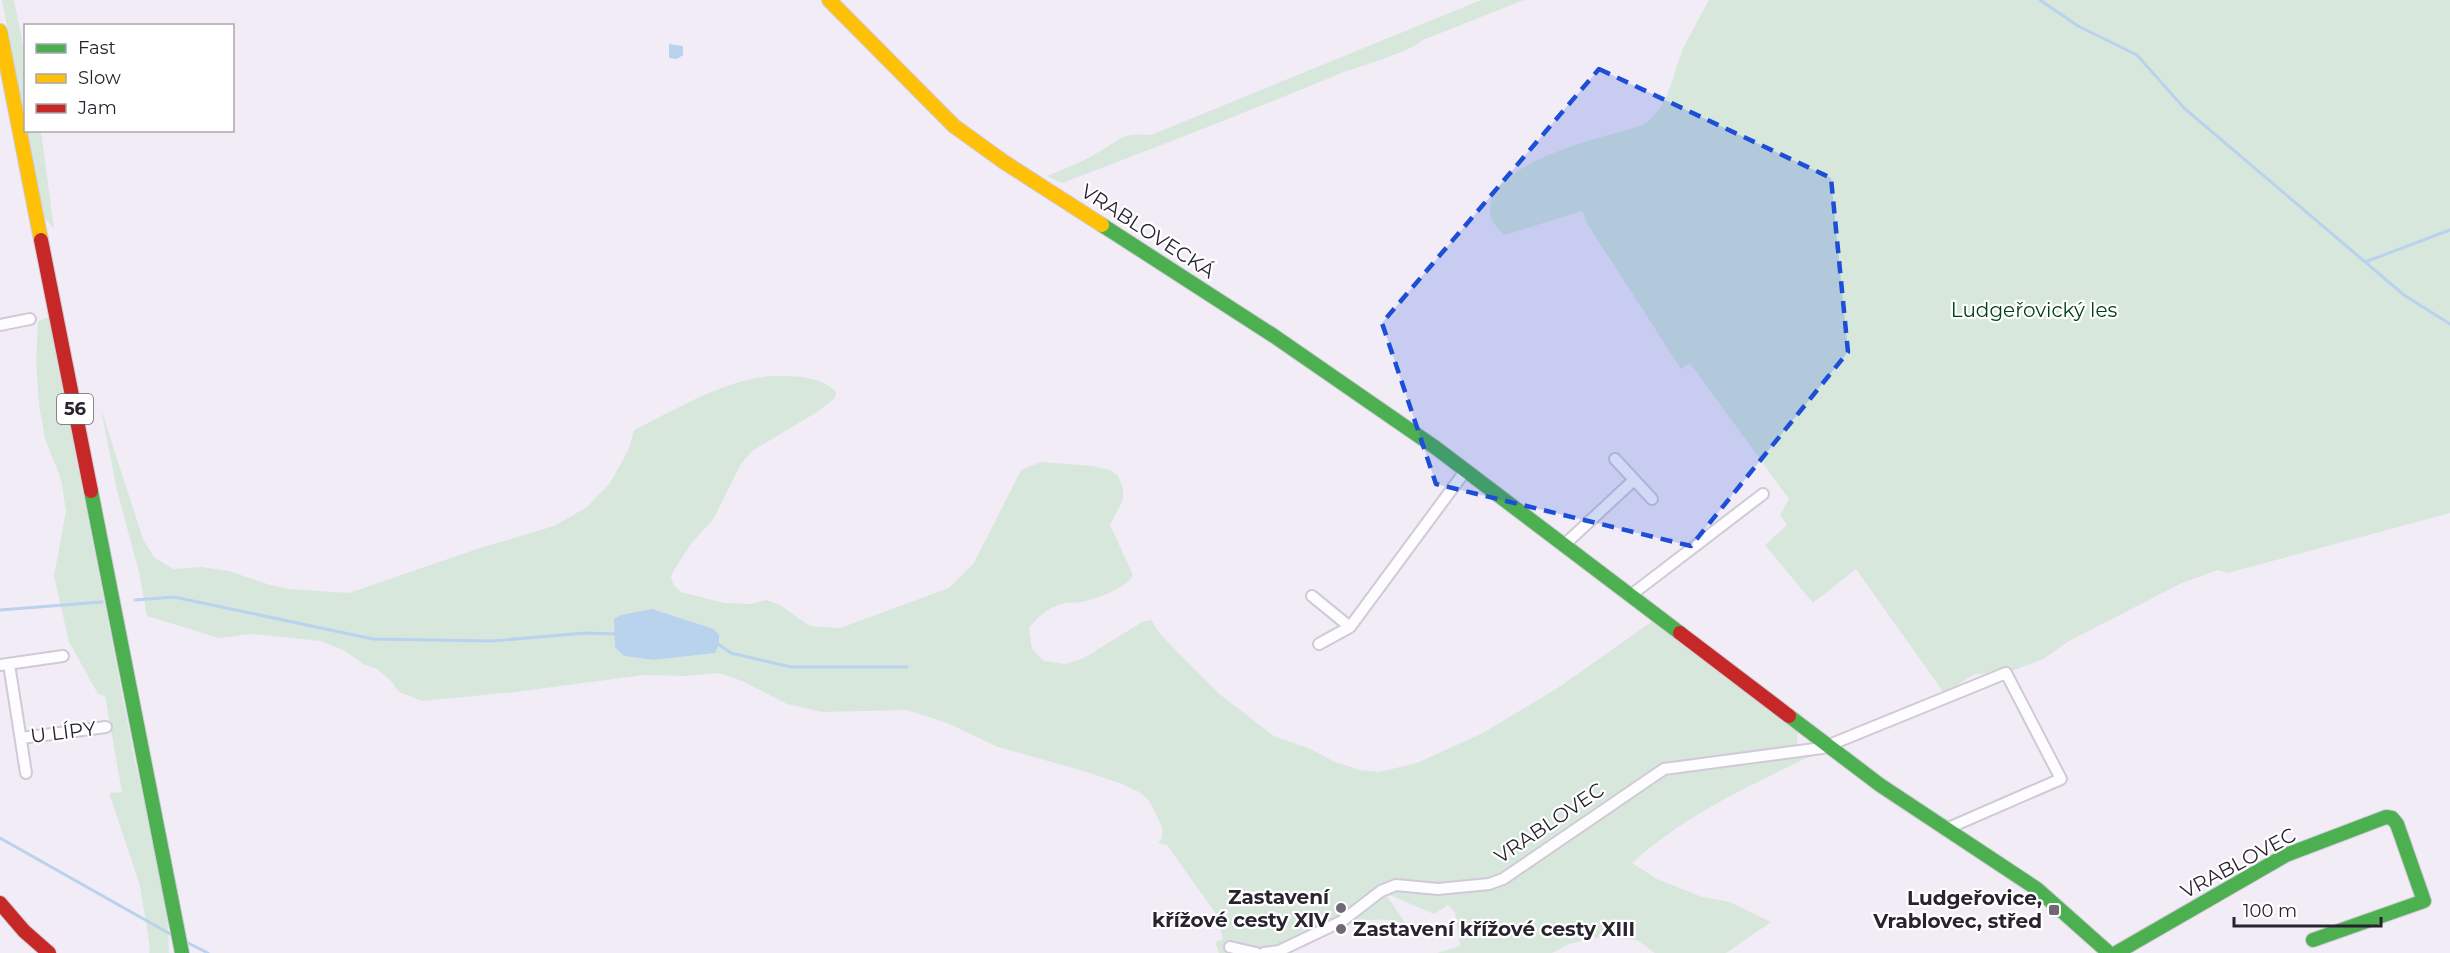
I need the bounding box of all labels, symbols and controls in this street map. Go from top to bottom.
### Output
legend [24,24,234,132]
text: Fast [78,37,116,59]
text: Slow [78,67,121,89]
text: Jam [77,97,117,119]
street label: VRABLOVECKÁ [1077,179,1220,284]
park label: Ludgeřovický les [1951,298,2117,322]
road number: 56 [57,394,93,424]
street label: U LÍPY [29,716,97,748]
street label: VRABLOVEC [1490,778,1608,868]
street label: VRABLOVEC [2176,823,2300,903]
place label: Zastavení křížové cesty XIV [1152,885,1331,932]
place label: Ludgeřovice, Vrablovec, střed [1872,886,2042,933]
scale bar [2234,890,2381,928]
text: 100 m [2243,900,2297,922]
marker: Zastavení křížové cesty XIV [1334,901,1348,915]
marker: Ludgeřovice, Vrablovec, střed [2047,903,2061,917]
place label: Zastavení křížové cesty XIII [1353,917,1635,941]
marker: Zastavení křížové cesty XIII [1334,922,1348,936]

